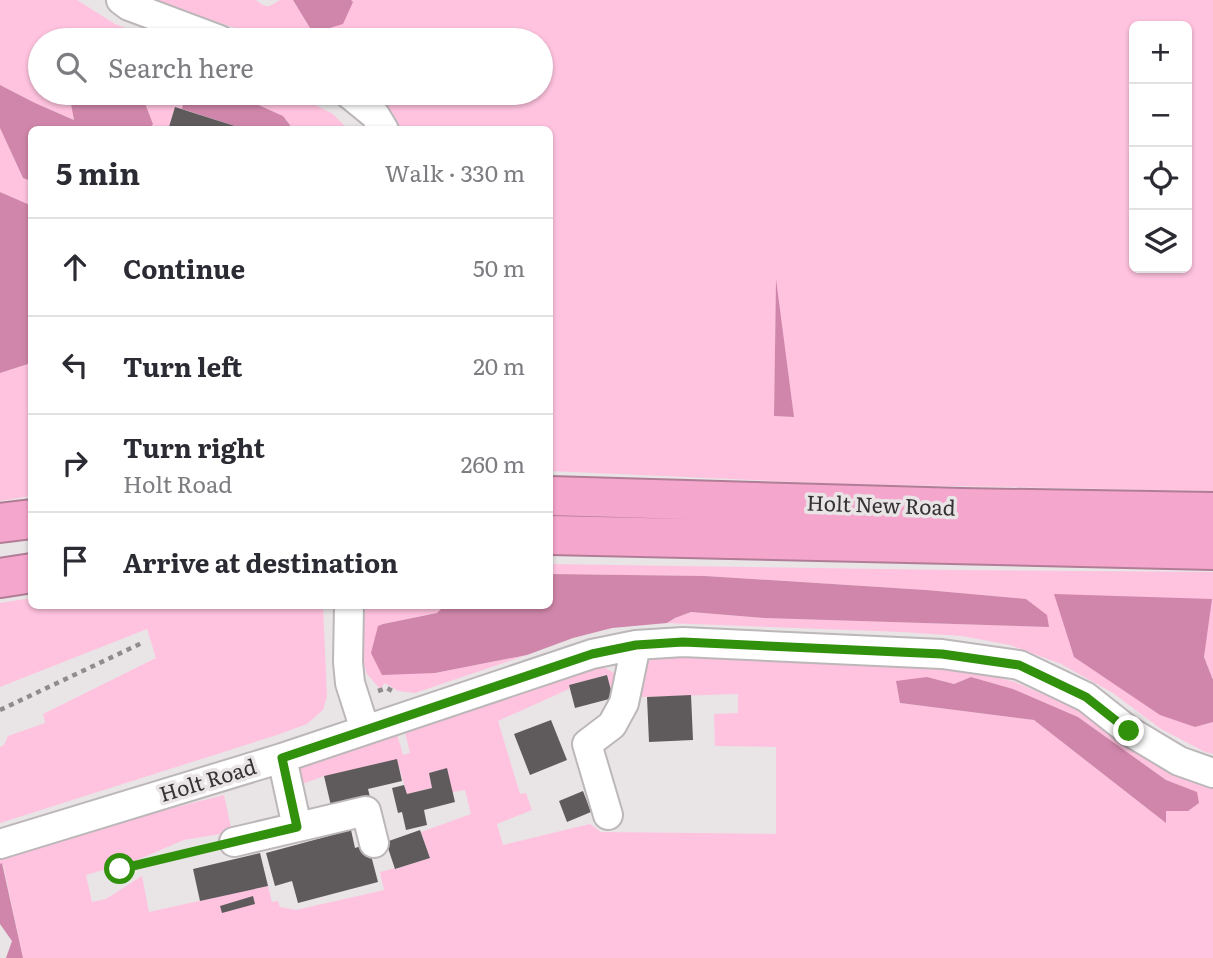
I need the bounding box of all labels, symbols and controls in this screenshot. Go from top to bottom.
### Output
map controls [1129,21,1192,273]
button: + [1129,21,1192,84]
search box [28,28,553,105]
text: Search here [108,47,254,86]
icon: search [52,48,90,86]
button: − [1129,84,1192,147]
button: locate [1129,147,1192,210]
text: 5 min [56,150,140,194]
text: Walk · 330 m [385,155,525,189]
button: layers [1129,210,1192,273]
icon: ahead [56,248,94,286]
text: Continue [123,248,245,287]
text: 50 m [473,250,525,284]
icon: left [56,346,94,384]
text: Turn left [123,346,242,385]
text: 20 m [473,348,525,382]
text: Turn right [123,427,265,466]
icon: right [56,444,94,482]
text: 260 m [461,446,525,480]
text: Holt Road [123,466,232,500]
street label: Holt New Road [806,485,956,522]
icon: arrive [56,542,94,580]
text: Arrive at destination [123,542,398,581]
route end [1113,715,1144,746]
street label: Holt Road [155,749,260,808]
route start [104,853,135,884]

